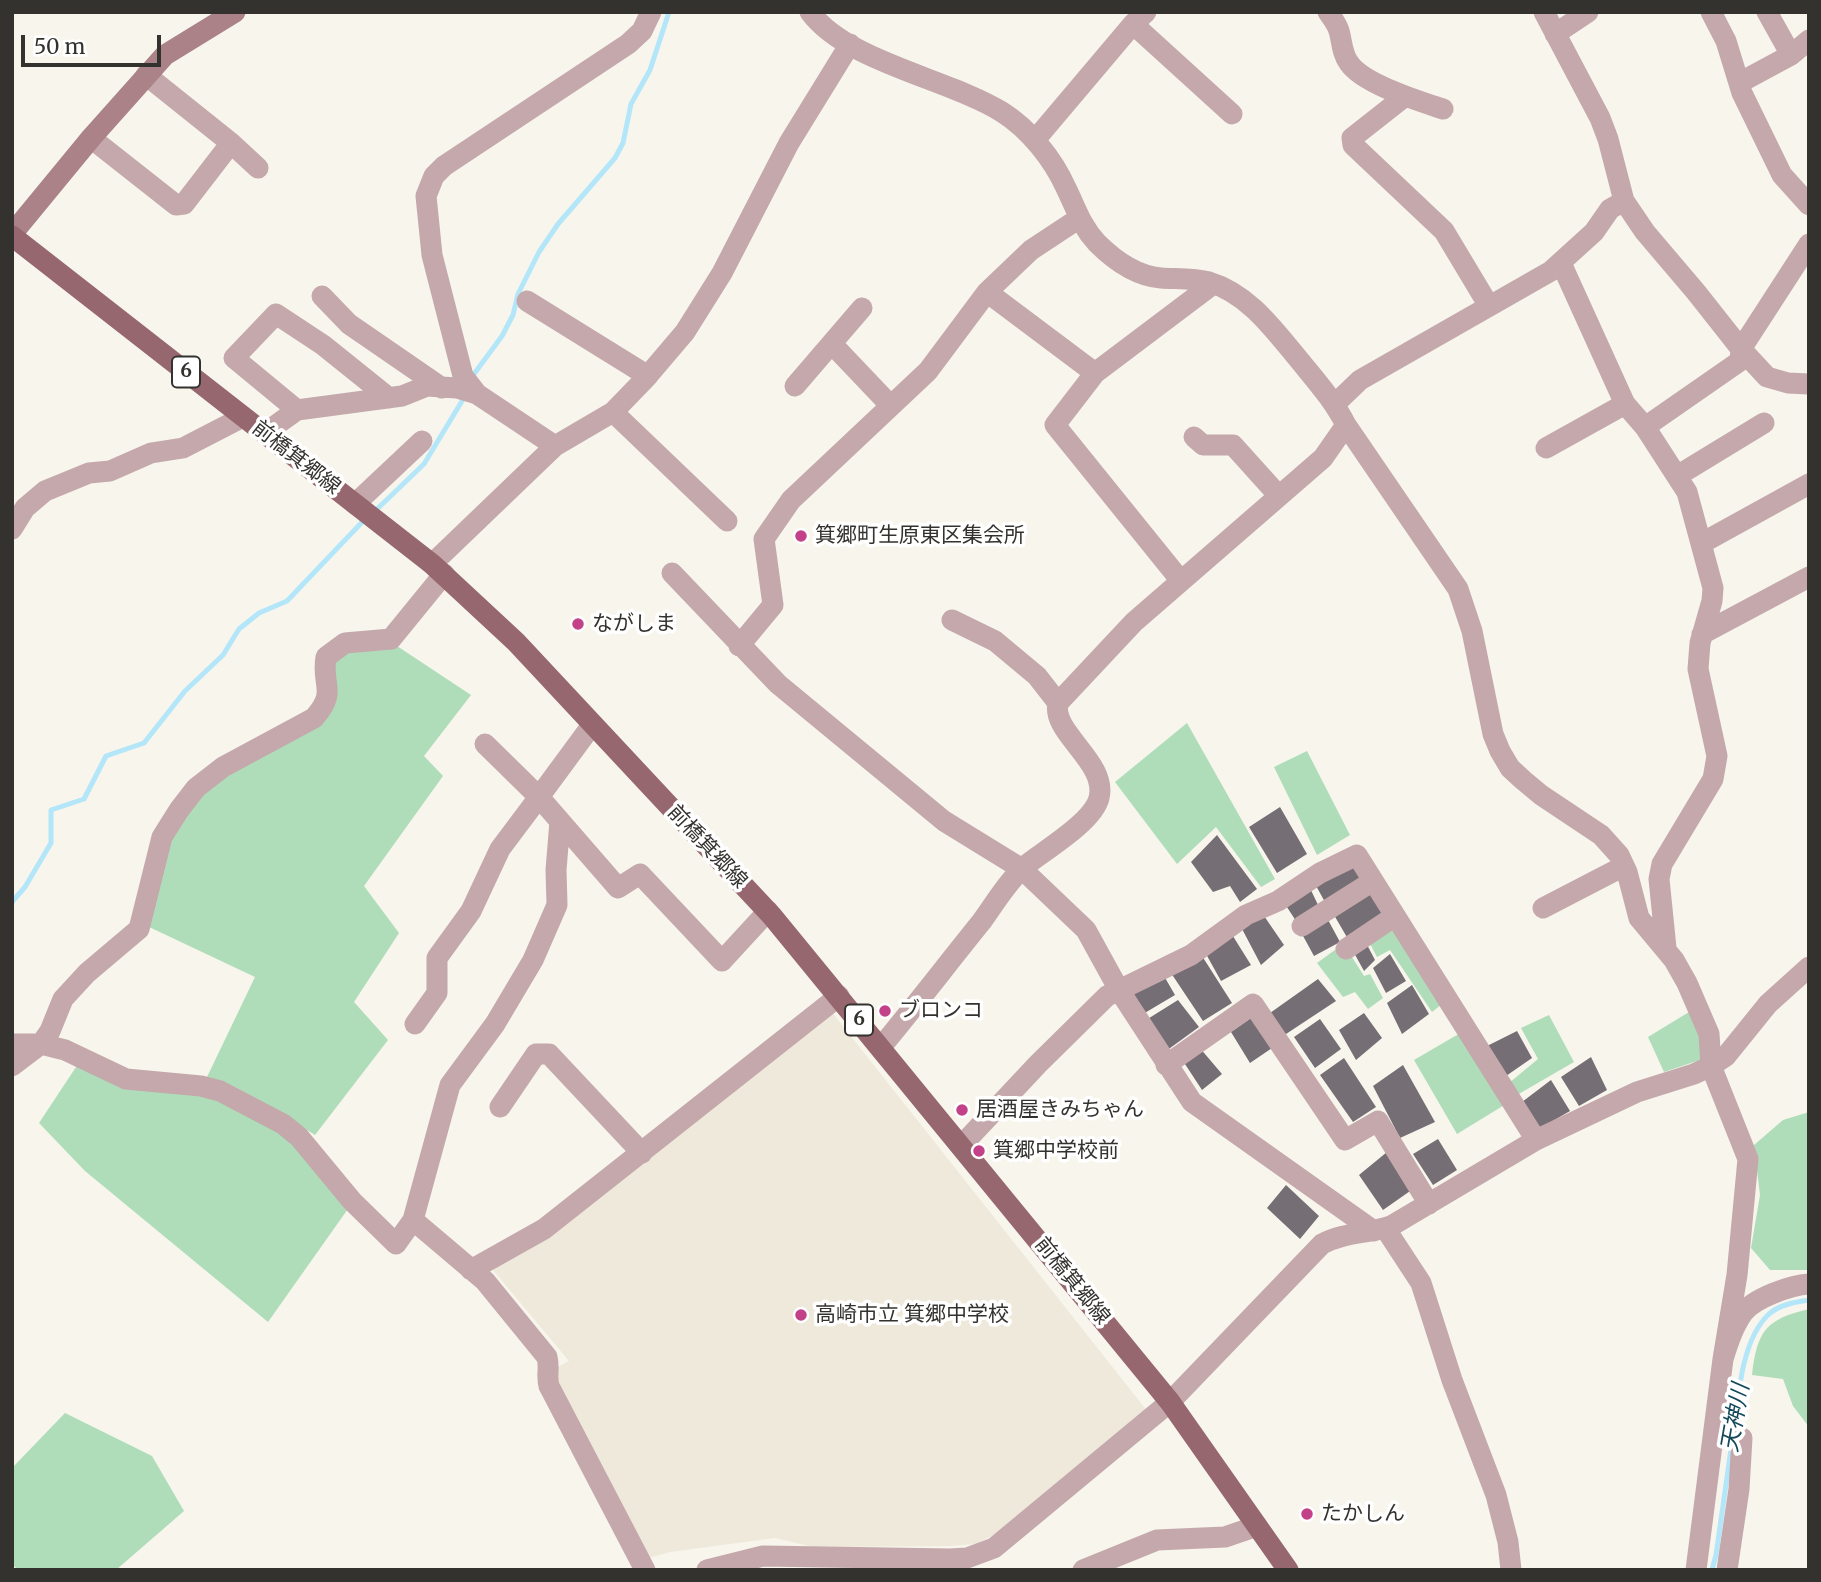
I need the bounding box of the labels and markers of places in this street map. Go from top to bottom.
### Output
place label: 箕郷町生原東区集会所 [815,523,1025,549]
marker: 箕郷町生原東区集会所 [793,528,809,544]
place label: ながしま [592,611,676,637]
marker: ながしま [570,616,586,632]
place label: ブロンコ [899,998,983,1024]
marker: ブロンコ [877,1003,893,1019]
place label: 居酒屋きみちゃん [976,1097,1144,1123]
marker: 居酒屋きみちゃん [954,1102,970,1118]
place label: 箕郷中学校前 [993,1138,1119,1164]
marker: 箕郷中学校前 [971,1143,987,1159]
place label: 高崎市立 箕郷中学校 [815,1302,1009,1328]
marker: 高崎市立 箕郷中学校 [793,1307,809,1323]
place label: たかしん [1321,1501,1405,1527]
marker: たかしん [1299,1506,1315,1522]

